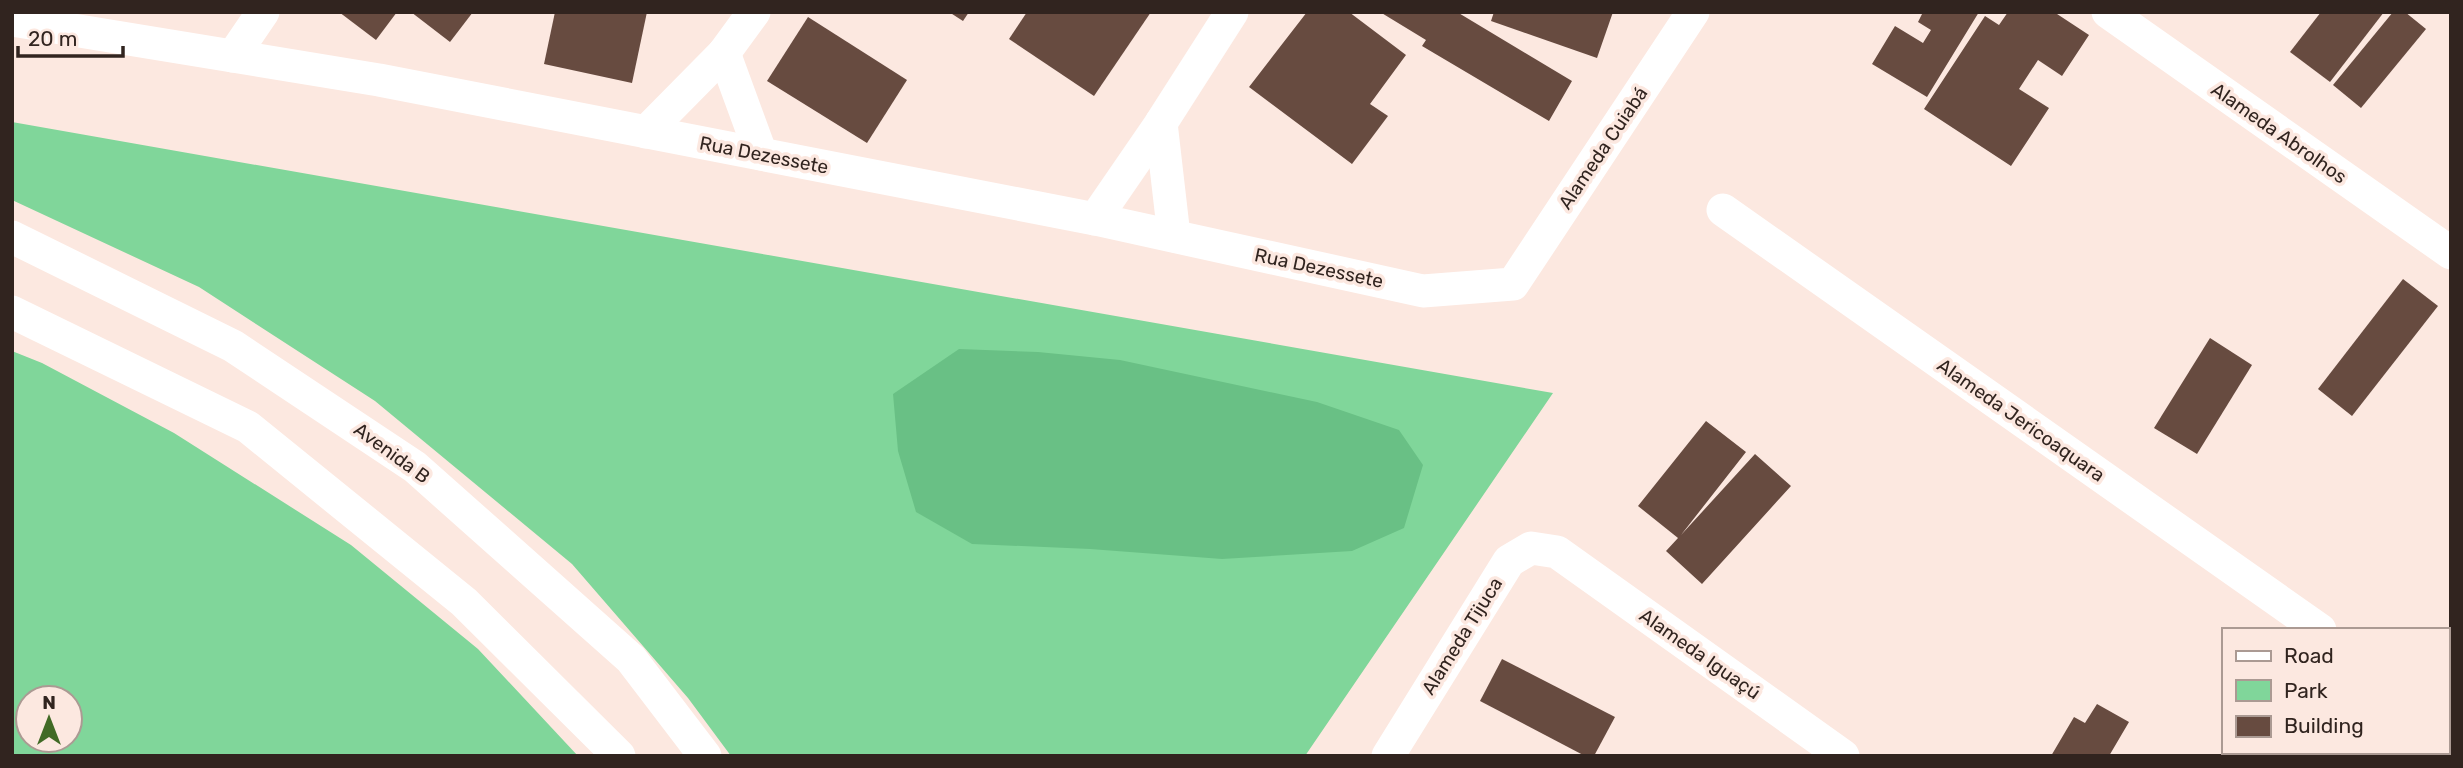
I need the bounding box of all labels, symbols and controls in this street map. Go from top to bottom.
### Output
scale bar [18,14,122,58]
text: 20 m [28,26,77,51]
street label: Alameda Abrolhos [2207,78,2351,188]
street label: Alameda Cuiabá [1554,82,1652,214]
street label: Rua Dezessete [698,131,830,179]
street label: Rua Dezessete [1253,243,1385,293]
street label: Alameda Jericoaquara [1933,354,2109,486]
street label: Avenida B [350,418,434,488]
street label: Alameda Tijuca [1417,573,1507,699]
street label: Alameda Iguaçú [1635,604,1765,704]
legend [2222,628,2449,754]
text: Road [2284,643,2334,668]
text: Park [2284,678,2328,703]
north arrow [14,684,84,754]
text: N [42,691,56,714]
text: Building [2284,713,2364,738]

